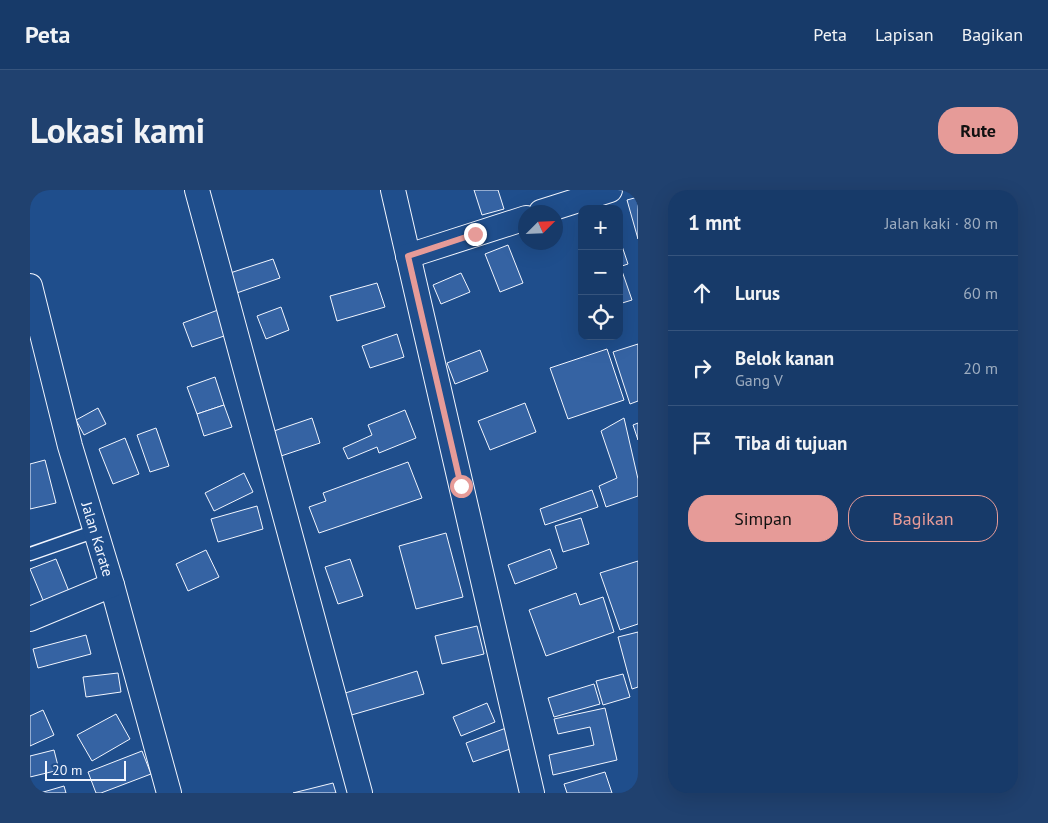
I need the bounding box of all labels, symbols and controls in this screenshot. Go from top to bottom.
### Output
text: Peta [25,19,70,50]
text: Peta [813,23,847,46]
text: Lapisan [875,23,934,46]
text: Bagikan [962,23,1023,46]
text: Lokasi kami [30,107,205,153]
button: Rute [938,107,1018,154]
north arrow [518,205,563,250]
map controls [578,205,623,340]
button: + [578,205,623,250]
text: 1 mnt [688,209,741,236]
text: Jalan kaki · 80 m [885,213,998,233]
route end [464,223,487,246]
button: − [578,250,623,295]
icon: ahead [688,279,716,307]
text: Lurus [735,281,780,305]
text: 60 m [963,283,998,303]
button: locate [578,295,623,340]
text: Belok kanan [735,346,834,370]
icon: right [688,354,716,382]
text: 20 m [963,358,998,378]
text: Gang V [735,370,783,390]
icon: arrive [688,429,716,457]
text: Tiba di tujuan [735,431,847,455]
route start [450,475,473,498]
button: Simpan [688,495,838,542]
button: Bagikan [848,495,998,542]
street label: Jalan Karate [78,498,118,579]
scale bar [45,758,126,781]
text: 20 m [52,761,82,779]

